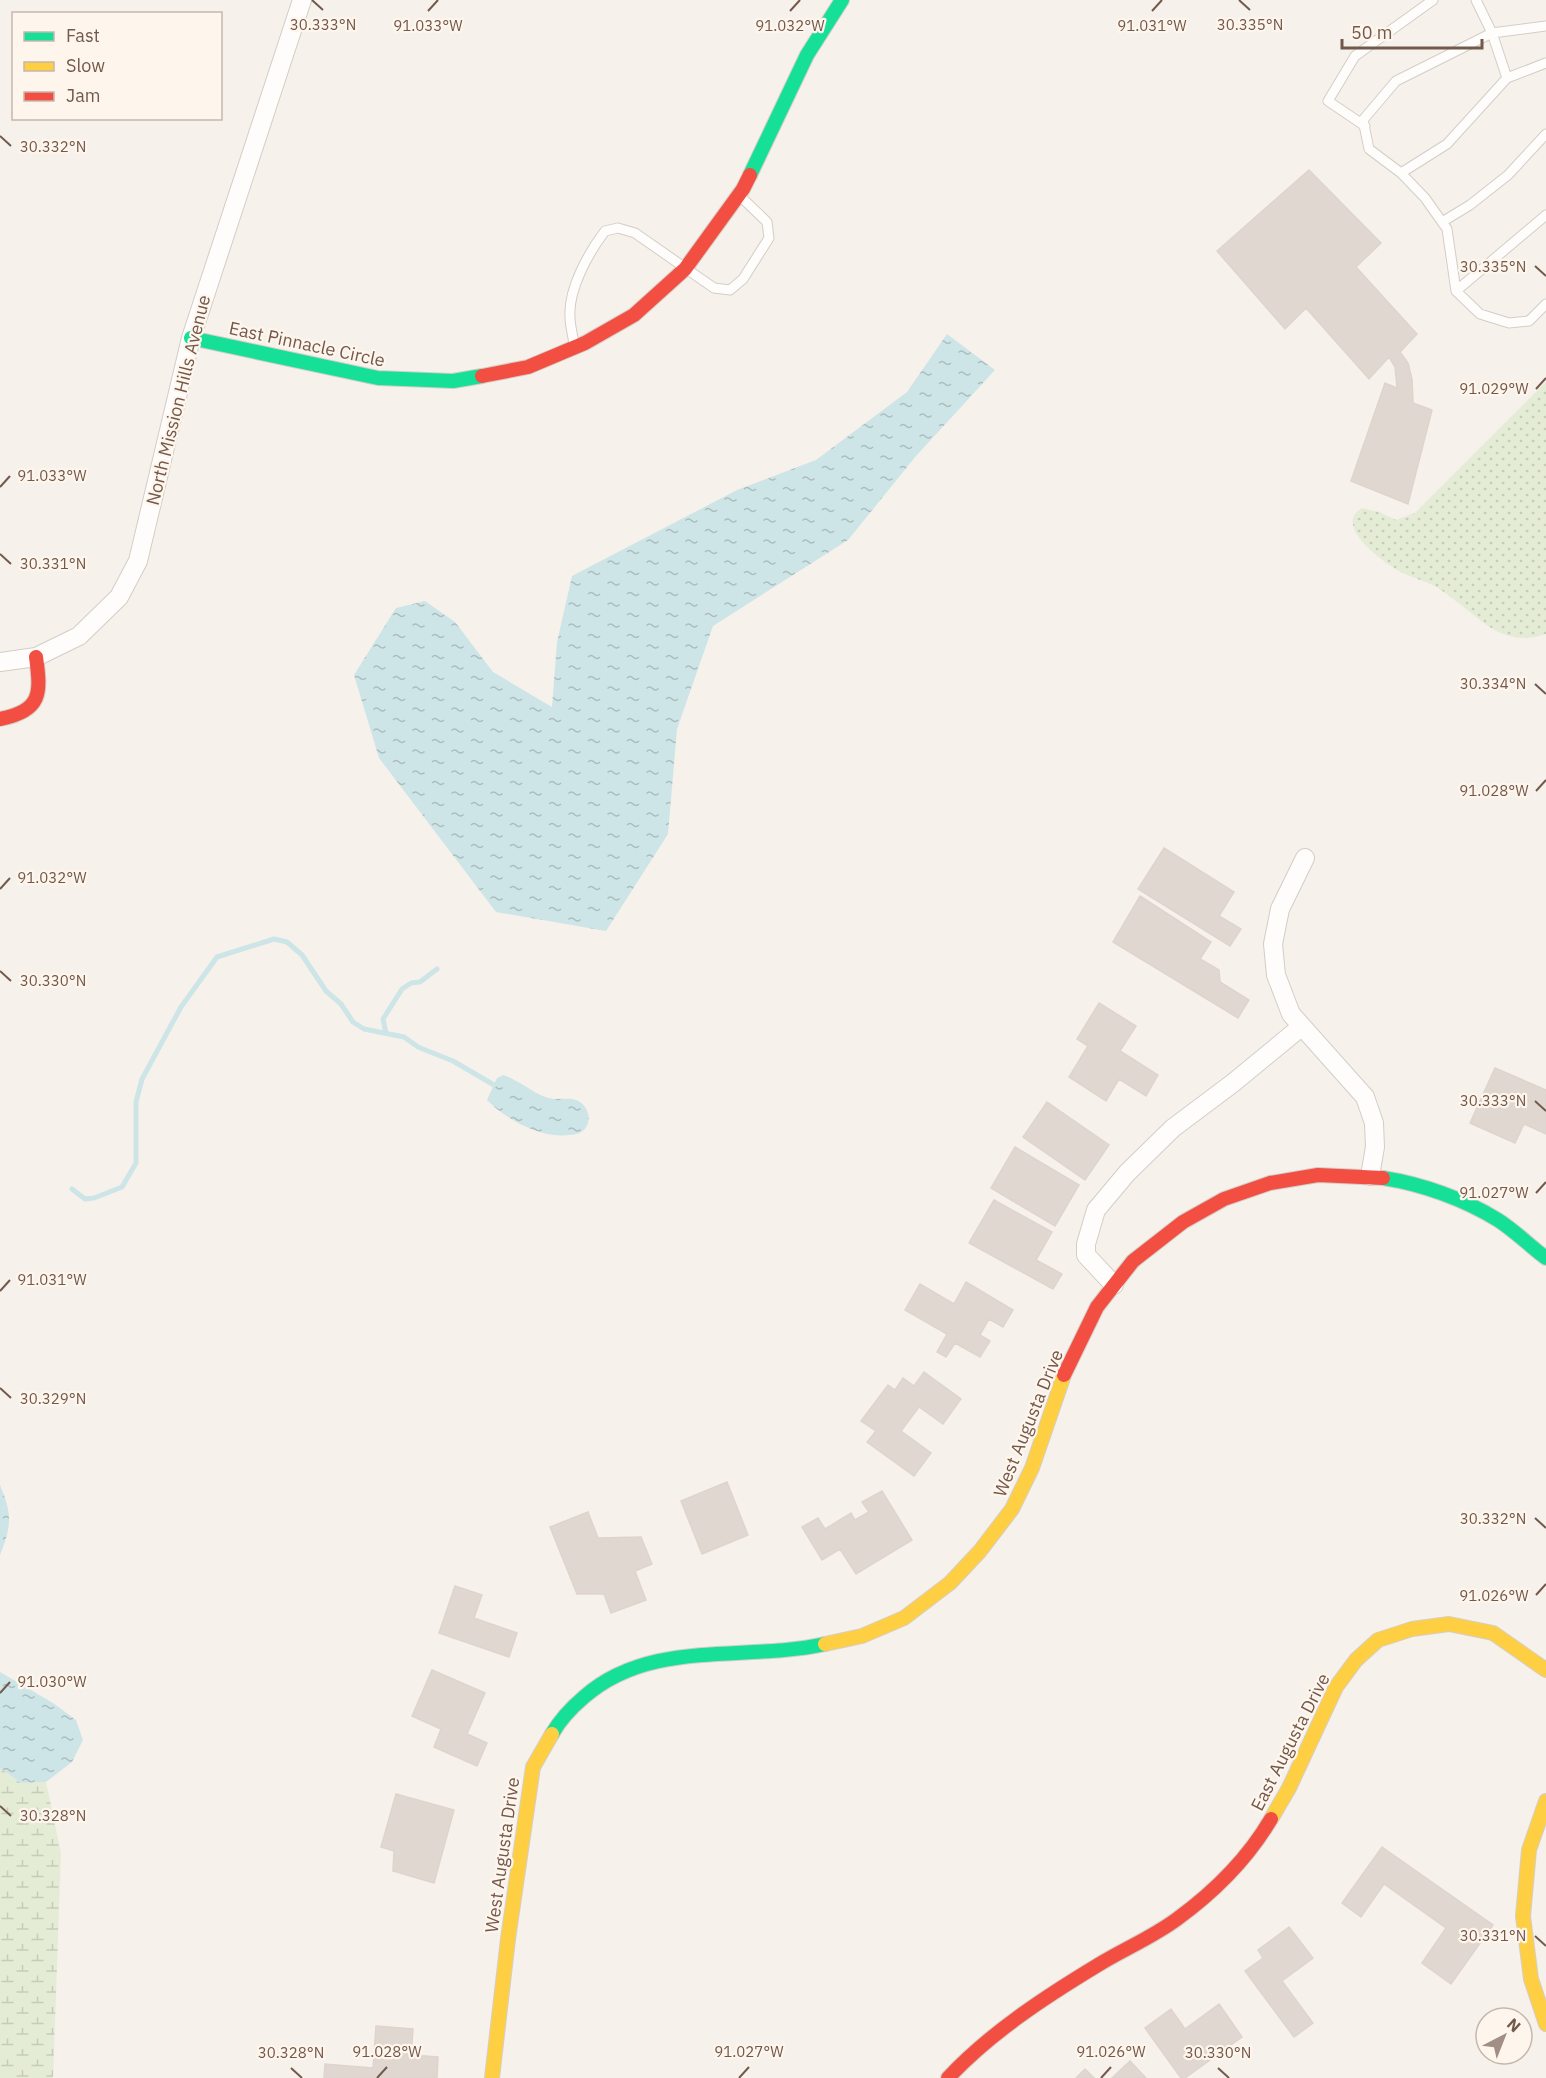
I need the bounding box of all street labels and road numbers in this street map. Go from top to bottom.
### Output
street label: North Mission Hills Avenue [141,292,215,508]
street label: East Pinnacle Circle [227,316,387,372]
street label: West Augusta Drive [988,1346,1068,1500]
street label: East Augusta Drive [1245,1669,1335,1815]
street label: West Augusta Drive [480,1776,524,1934]

